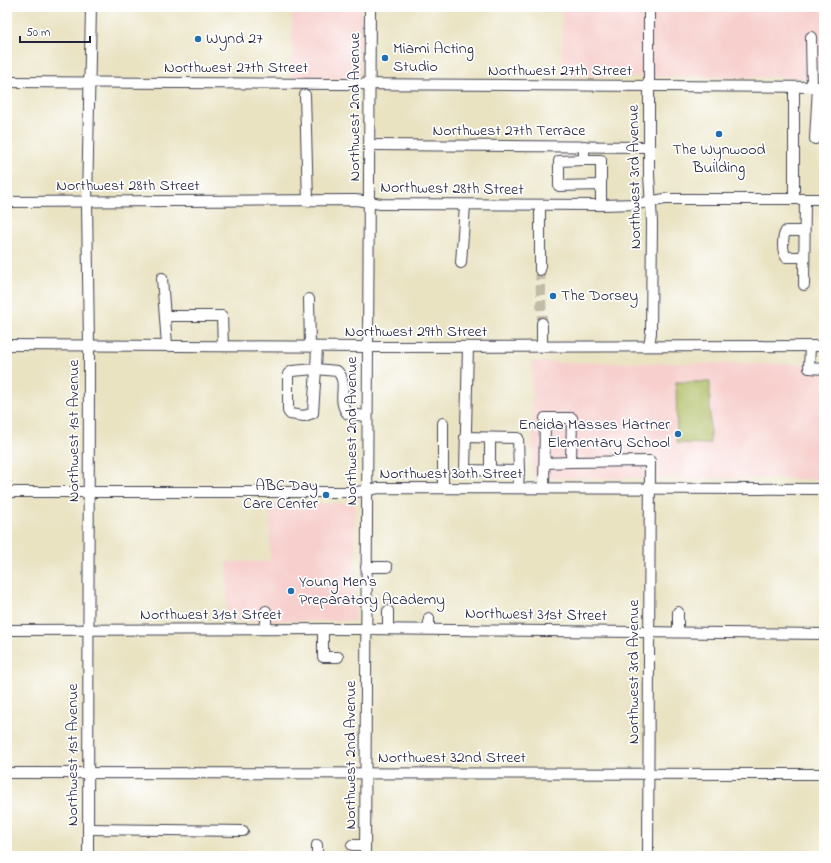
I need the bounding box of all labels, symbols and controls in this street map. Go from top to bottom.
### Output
scale bar [20,18,90,44]
text: 50 m [26,24,50,42]
place label: Wynd 27 [206,27,263,51]
street label: Northwest 2nd Avenue [343,32,367,181]
marker: Wynd 27 [193,34,203,44]
place label: Miami Acting Studio [393,37,474,79]
marker: Miami Acting Studio [380,53,390,63]
street label: Northwest 27th Street [164,56,309,80]
street label: Northwest 27th Street [488,59,633,83]
street label: Northwest 3rd Avenue [622,104,648,250]
street label: Northwest 27th Terrace [433,119,586,143]
marker: The Wynwood Building [714,129,724,139]
place label: The Wynwood Building [672,138,766,180]
street label: Northwest 28th Street [56,174,200,198]
street label: Northwest 28th Street [380,176,525,202]
place label: The Dorsey [561,284,638,308]
marker: The Dorsey [548,291,558,301]
street label: Northwest 29th Street [345,320,488,344]
street label: Northwest 2nd Avenue [340,356,364,505]
street label: Northwest 1st Avenue [62,359,86,502]
place label: Eneida Masses Hartner Elementary School [518,413,670,455]
marker: Eneida Masses Hartner Elementary School [673,429,683,439]
street label: Northwest 30th Street [379,462,523,486]
place label: ABC Day Care Center [243,474,318,516]
marker: ABC Day Care Center [321,490,331,500]
place label: Young Men's Preparatory Academy [299,570,445,612]
marker: Young Men's Preparatory Academy [286,586,296,596]
street label: Northwest 3rd Avenue [622,599,646,744]
street label: Northwest 31st Street [465,602,608,628]
street label: Northwest 31st Street [140,603,283,627]
street label: Northwest 2nd Avenue [339,680,363,829]
street label: Northwest 1st Avenue [61,683,85,826]
street label: Northwest 32nd Street [378,746,527,770]

